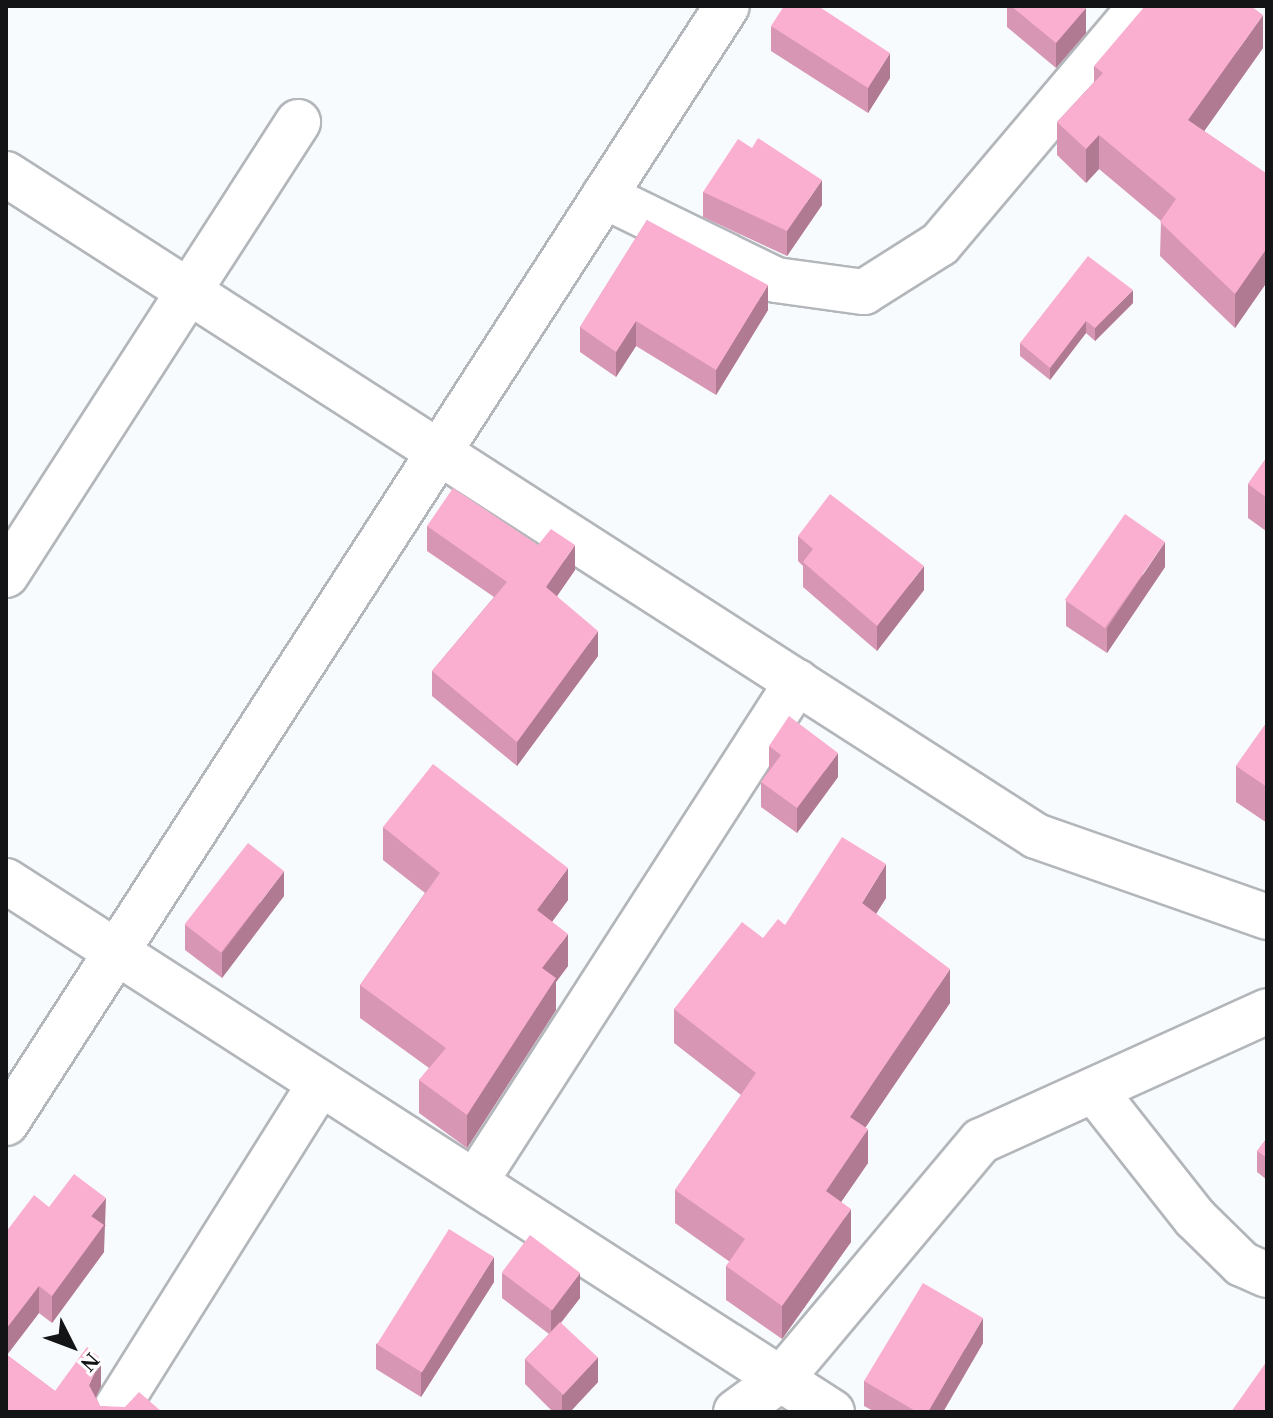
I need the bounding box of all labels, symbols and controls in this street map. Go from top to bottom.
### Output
north arrow [32,1306,112,1386]
text: N [76,1348,105,1377]

